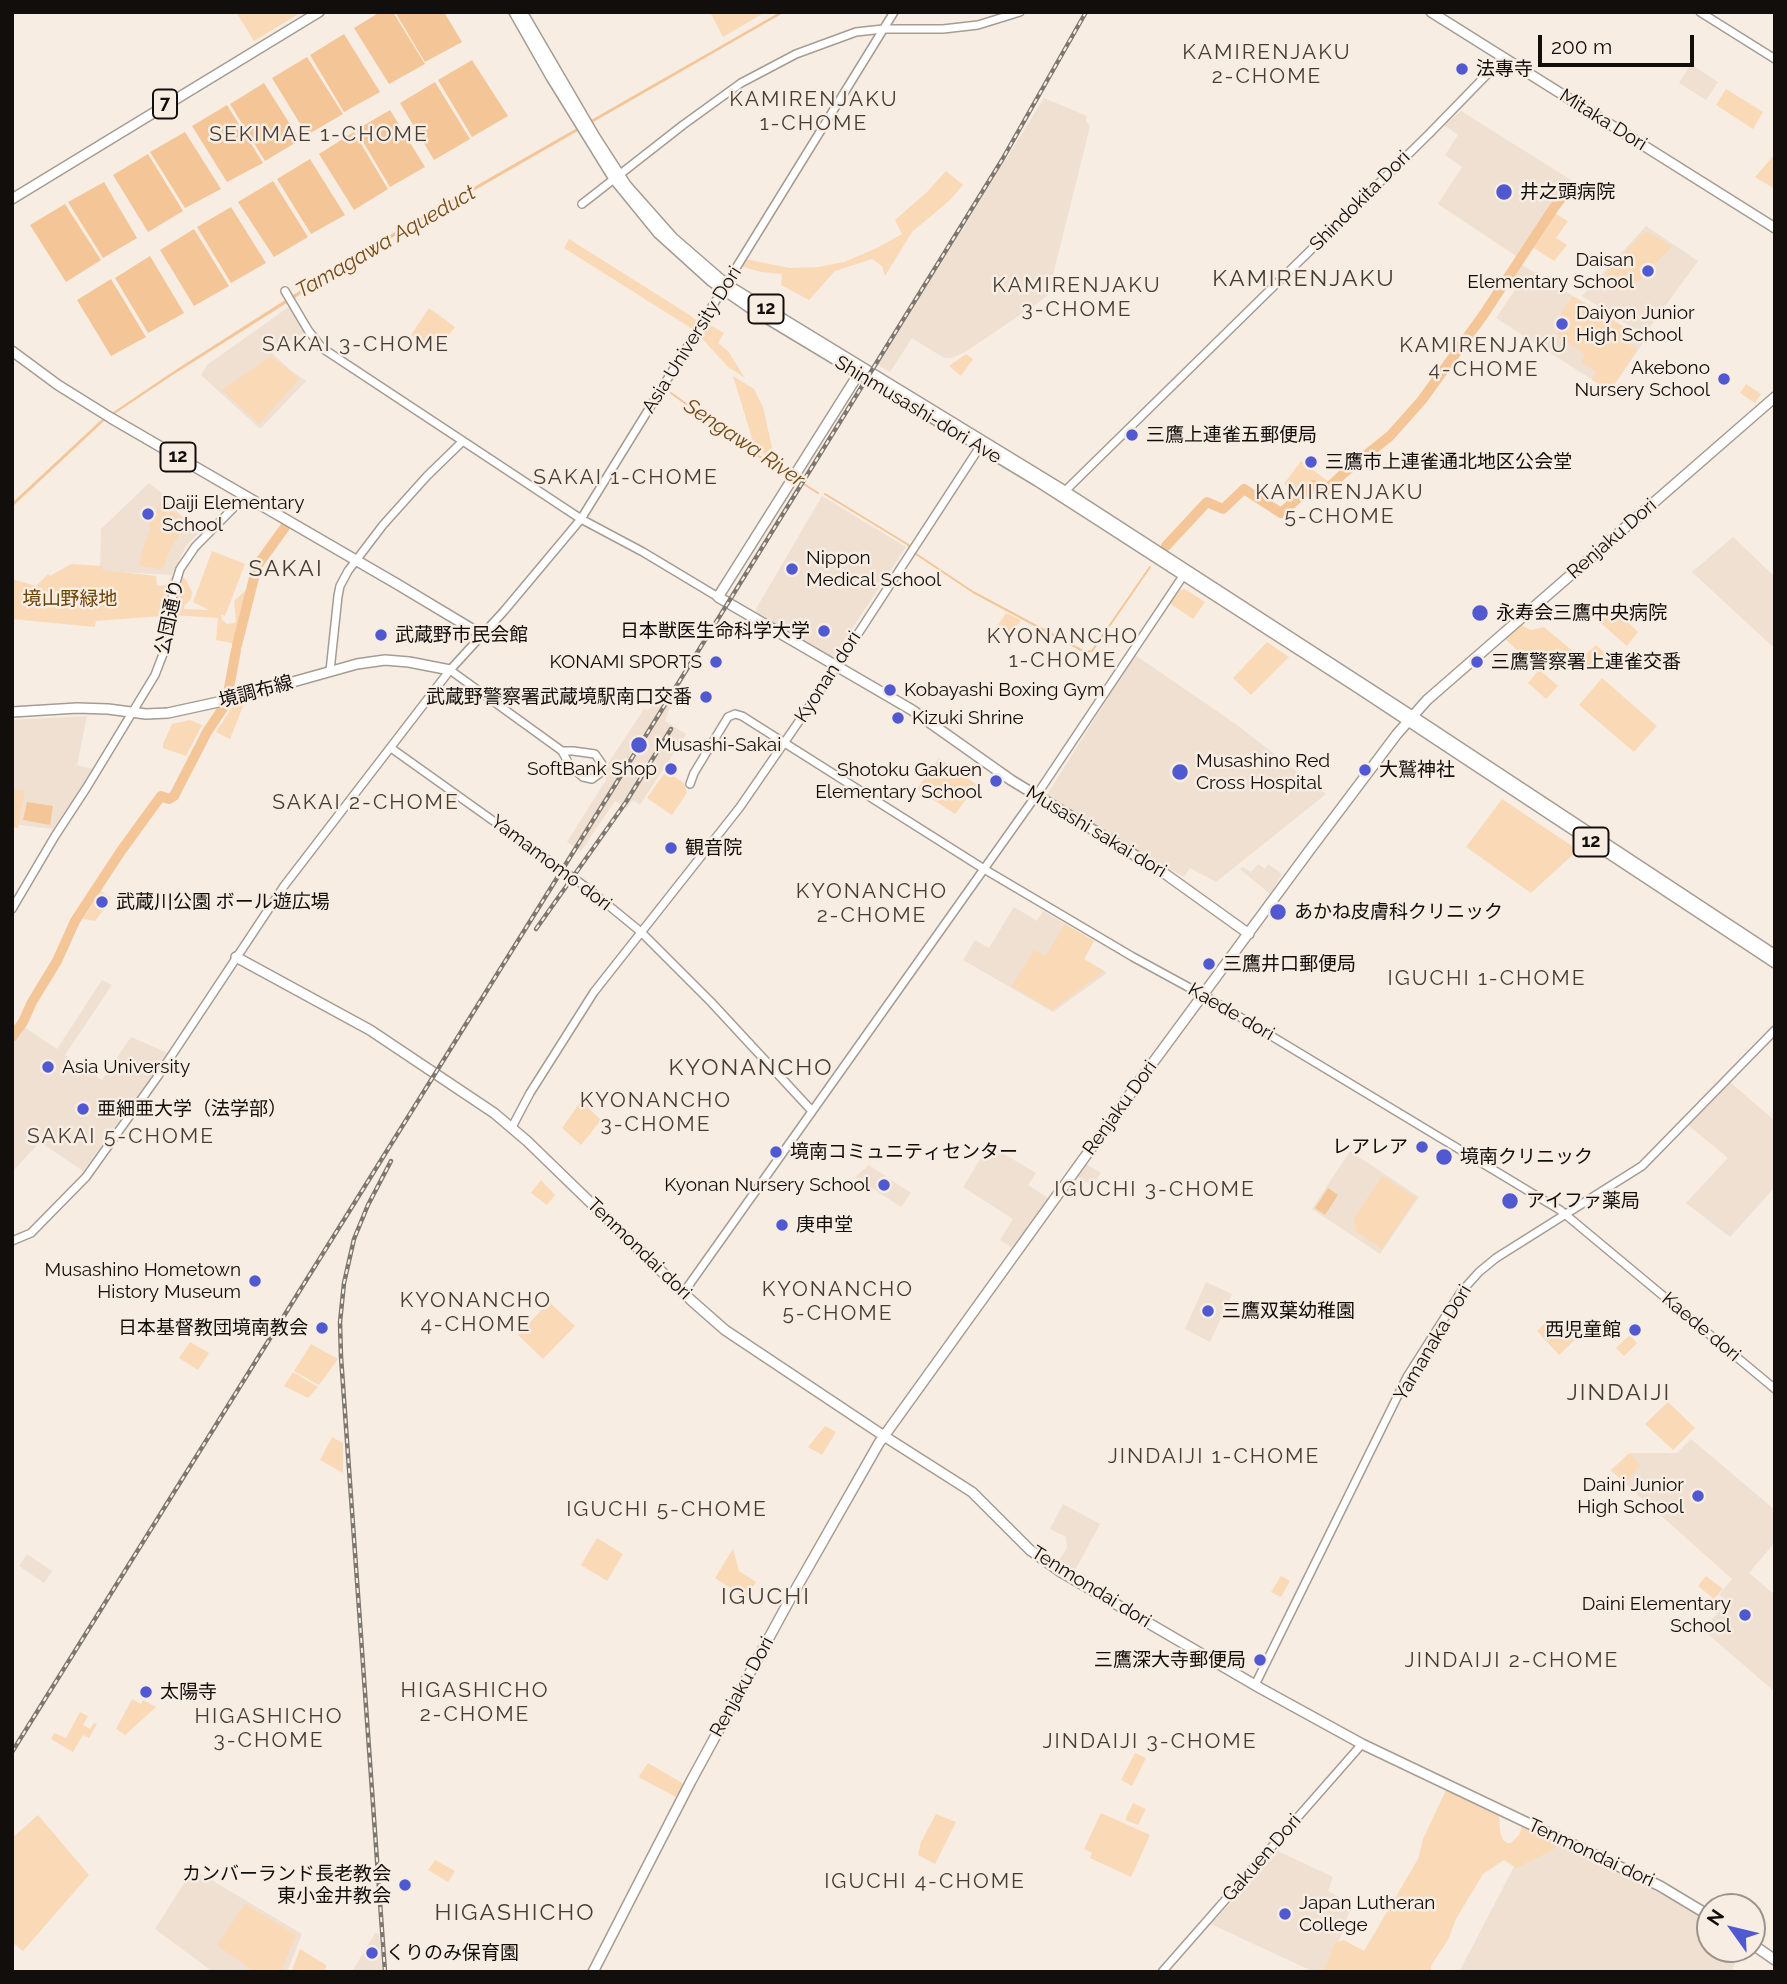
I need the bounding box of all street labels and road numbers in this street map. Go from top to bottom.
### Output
street label: Mitaka Dori [1555,84,1651,156]
road number: 7 [153,90,177,119]
street label: Shindokita Dori [1305,146,1415,256]
street label: Asia University Dori [638,262,746,418]
road number: 12 [748,295,784,324]
street label: Shinmusashi-dori Ave [831,351,1005,469]
road number: 12 [160,443,196,472]
street label: Renjaku Dori [1563,494,1661,584]
street label: 公団通り [151,577,189,657]
street label: Kyonan dori [790,627,866,727]
street label: 境調布線 [216,671,296,713]
street label: Musashi sakai dori [1022,781,1170,883]
street label: Yamamomo dori [486,810,616,916]
road number: 12 [1574,828,1608,856]
street label: Kaede dori [1184,978,1278,1046]
street label: Renjaku Dori [1078,1056,1162,1160]
street label: Tenmondai dori [582,1193,696,1305]
street label: Yamanaka Dori [1389,1281,1477,1405]
street label: Kaede dori [1657,1288,1745,1366]
street label: Tenmondai dori [1027,1541,1155,1633]
street label: Renjaku Dori [705,1633,779,1741]
street label: Gakuen Dori [1218,1810,1306,1906]
street label: Tenmondai dori [1524,1814,1658,1892]

